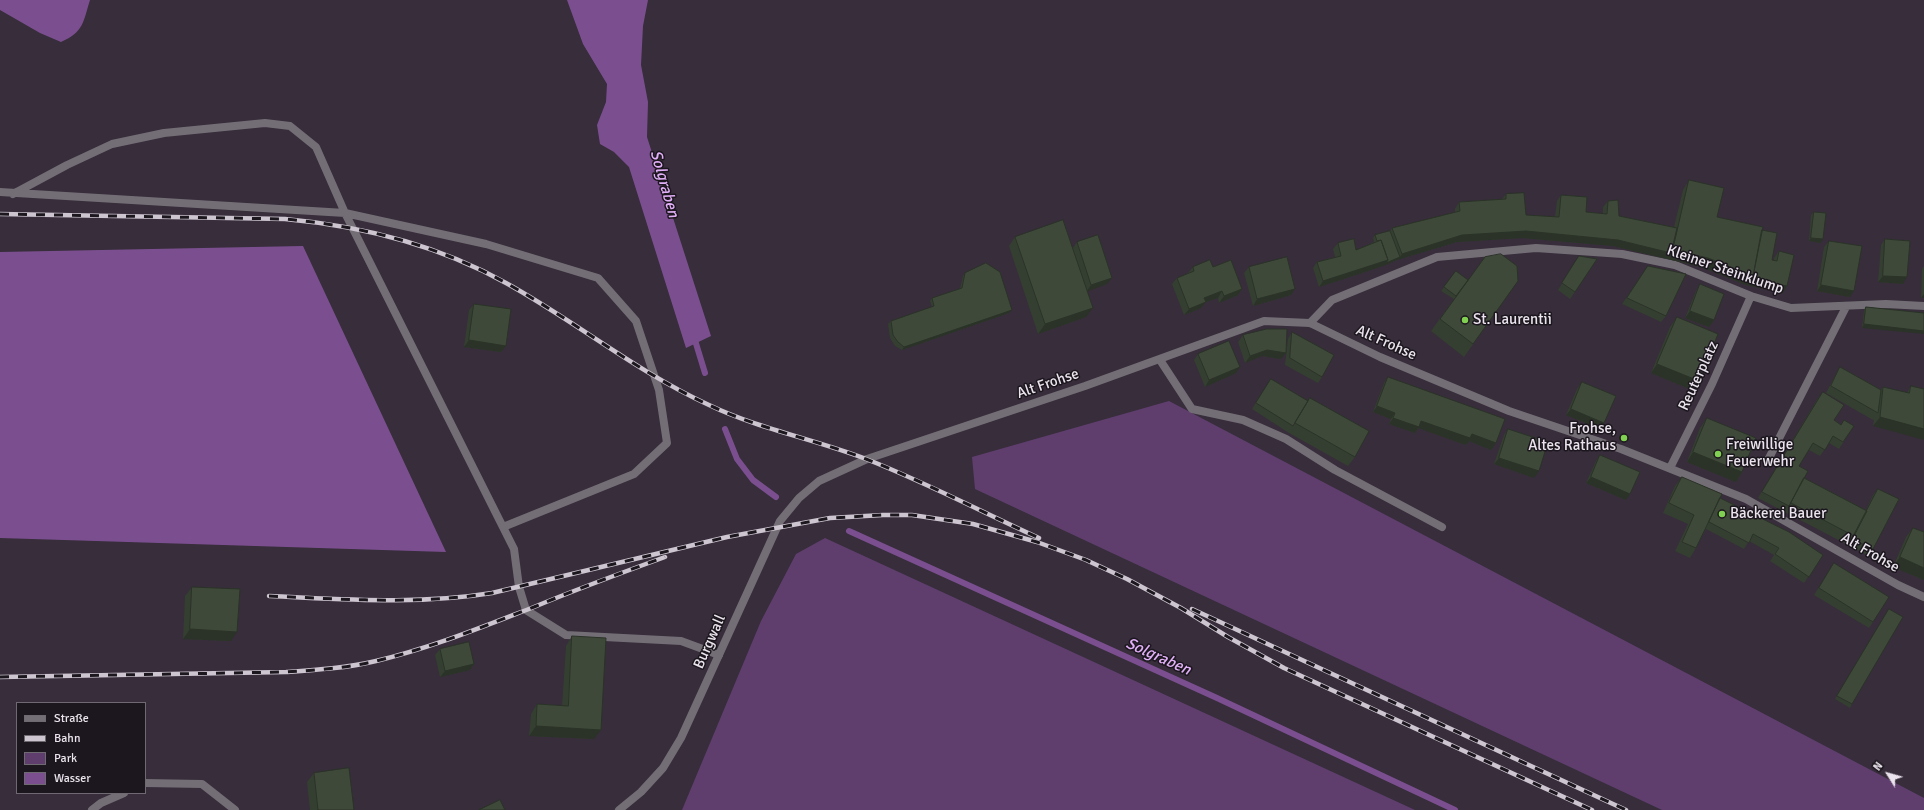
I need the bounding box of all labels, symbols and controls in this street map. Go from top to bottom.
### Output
water label: Solgraben [645,148,683,220]
street label: Kleiner Steinklump [1664,242,1786,298]
place label: St. Laurentii [1473,311,1552,329]
marker: St. Laurentii [1460,315,1470,325]
street label: Alt Frohse [1353,322,1419,364]
street label: Reuterplatz [1675,338,1723,414]
street label: Alt Frohse [1015,365,1081,403]
place label: Frohse, Altes Rathaus [1528,420,1616,455]
marker: Frohse, Altes Rathaus [1619,433,1629,443]
place label: Freiwillige Feuerwehr [1726,436,1794,471]
marker: Freiwillige Feuerwehr [1713,449,1723,459]
place label: Bäckerei Bauer [1730,505,1826,523]
marker: Bäckerei Bauer [1717,509,1727,519]
street label: Alt Frohse [1838,529,1902,577]
street label: Burgwall [690,612,730,672]
water label: Solgraben [1122,634,1194,680]
legend [16,702,146,794]
text: Straße [54,711,89,726]
text: Bahn [54,731,80,746]
text: Park [54,751,77,766]
north arrow [1868,754,1908,794]
text: N [1871,760,1886,773]
text: Wasser [54,771,91,786]

